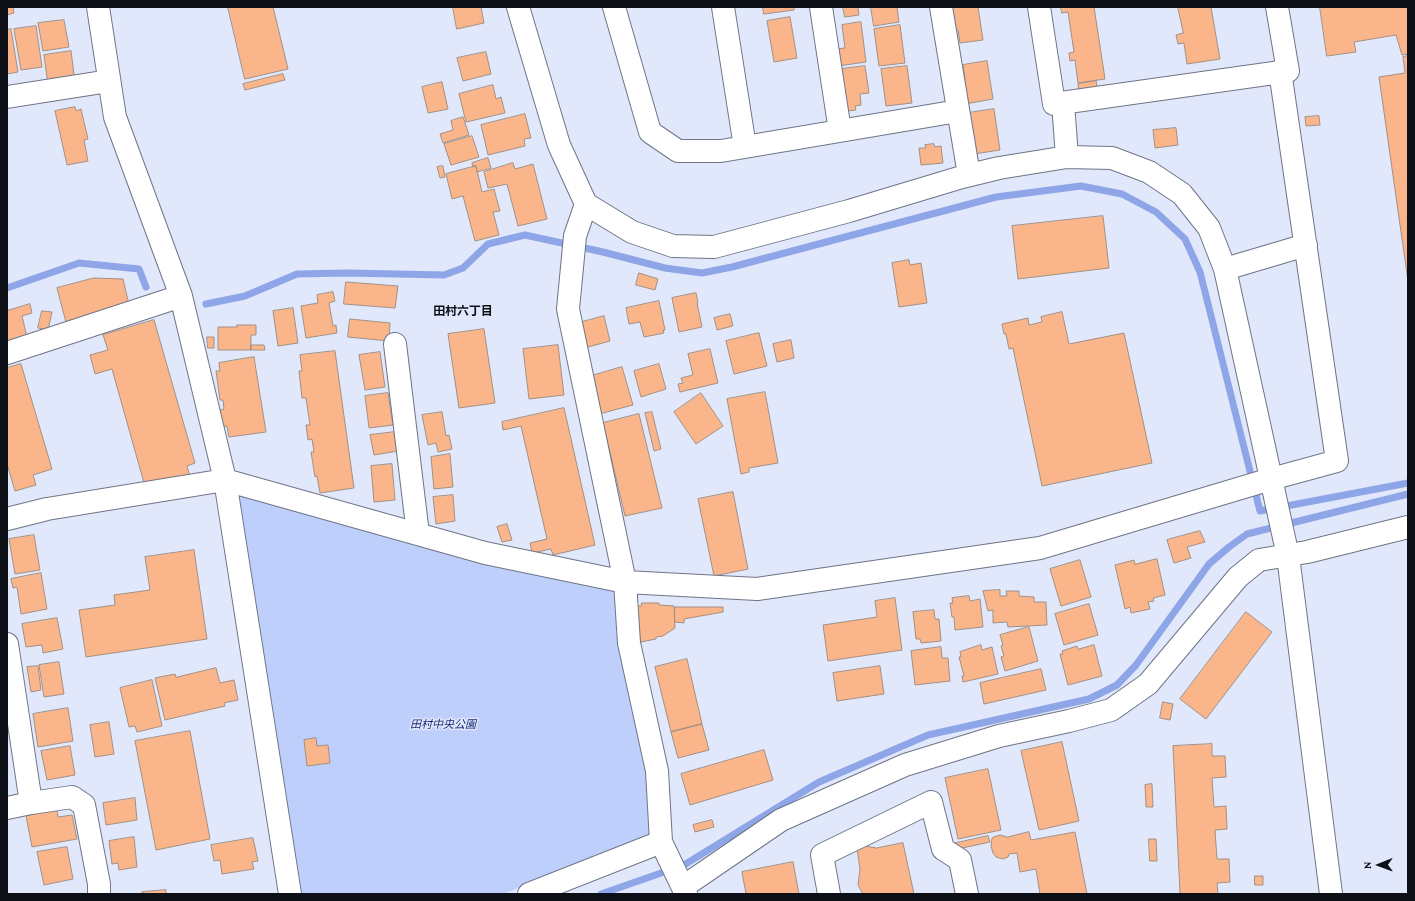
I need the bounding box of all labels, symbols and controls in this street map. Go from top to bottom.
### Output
district label: 田村六丁目 [433,304,493,318]
park label: 田村中央公園 [410,718,476,732]
north arrow [1359,845,1399,885]
text: N [1361,861,1373,869]

